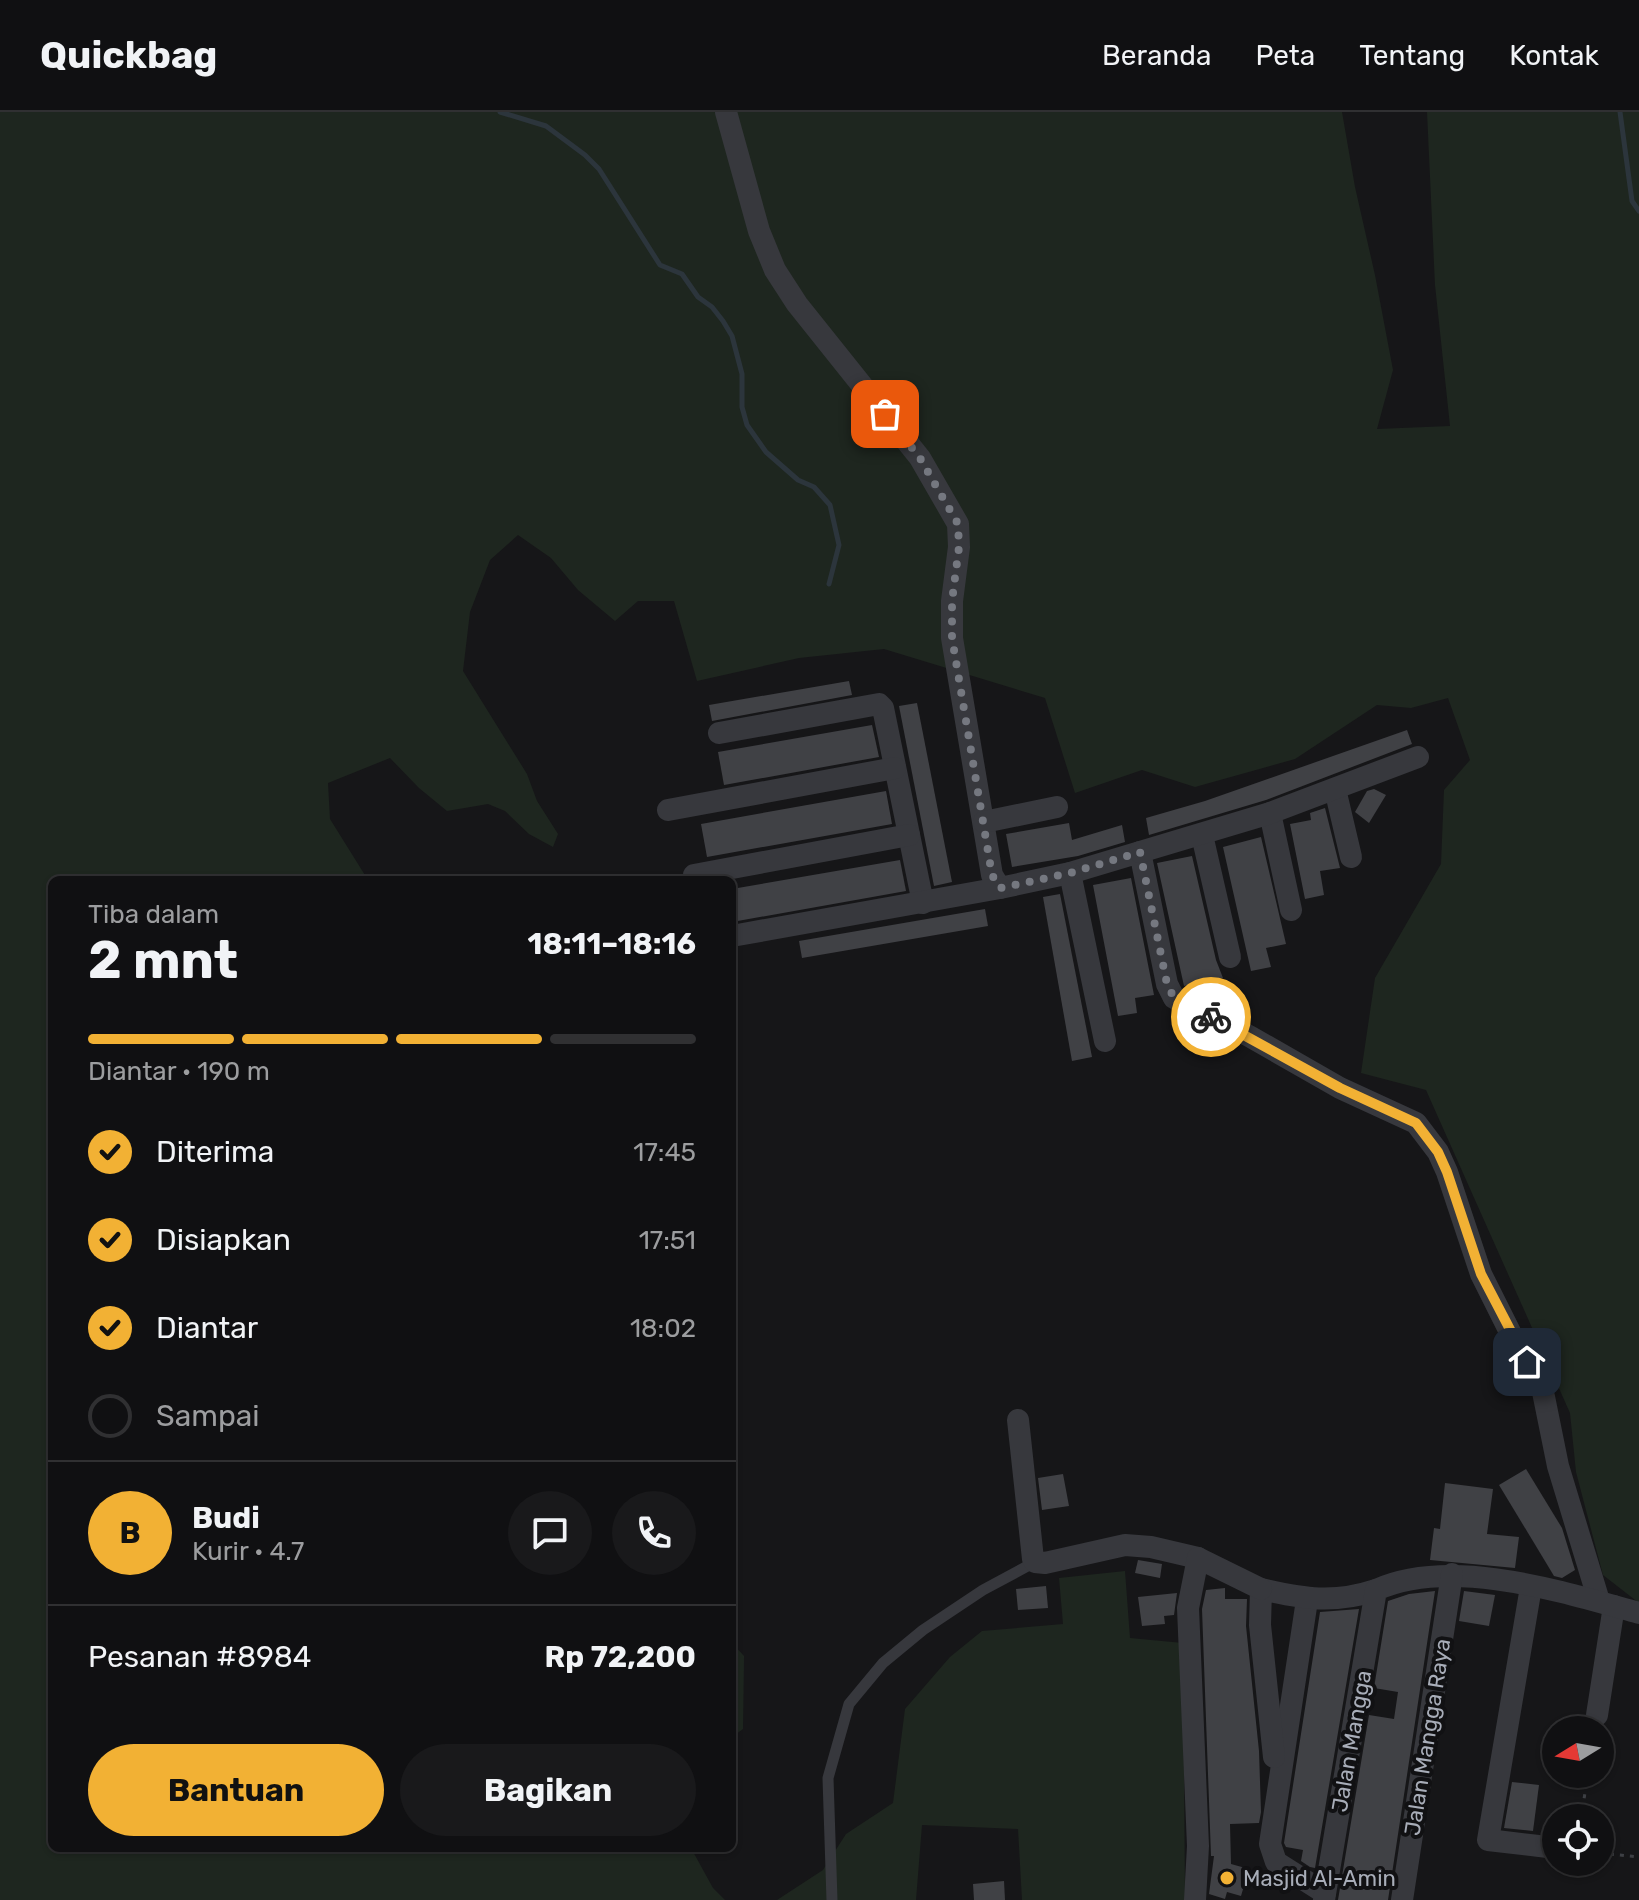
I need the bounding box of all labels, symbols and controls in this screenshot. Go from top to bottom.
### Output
text: Quickbag [40,32,217,78]
text: Beranda [1102,39,1211,72]
text: Peta [1255,39,1315,72]
text: Tentang [1359,39,1465,72]
text: Kontak [1509,39,1599,72]
pin [851,380,919,448]
icon: bag [863,392,907,436]
text: Tiba dalam [88,899,219,930]
text: 18:11–18:16 [528,926,696,962]
text: 2 mnt [88,929,238,991]
courier [1171,977,1251,1057]
icon: bike [1189,995,1233,1039]
text: Diantar · 190 m [88,1056,270,1087]
icon: check [88,1130,132,1174]
text: Diterima [156,1134,274,1170]
text: 17:45 [633,1137,696,1168]
icon: check [88,1218,132,1262]
text: Disiapkan [156,1222,291,1258]
text: 17:51 [639,1225,696,1256]
icon: check [88,1306,132,1350]
text: Diantar [156,1310,258,1346]
text: 18:02 [630,1313,696,1344]
pin [1493,1328,1561,1396]
icon: home [1505,1340,1549,1384]
text: Sampai [156,1398,260,1434]
button: chat [508,1491,592,1575]
button: phone [612,1491,696,1575]
text: Budi [192,1500,260,1536]
text: B [119,1515,141,1551]
text: Kurir · 4.7 [192,1536,304,1567]
street label: Jalan Mangga Raya [1399,1637,1456,1838]
text: Pesanan #8984 [88,1639,311,1675]
text: Rp 72,200 [545,1639,696,1675]
street label: Jalan Mangga [1326,1668,1377,1814]
north arrow [1542,1716,1614,1788]
map controls [1542,1716,1614,1876]
button: Bantuan [88,1744,384,1836]
button: Bagikan [400,1744,696,1836]
button: locate [1542,1804,1614,1876]
place label: Masjid Al-Amin [1243,1865,1396,1892]
marker: Masjid Al-Amin [1218,1869,1236,1887]

